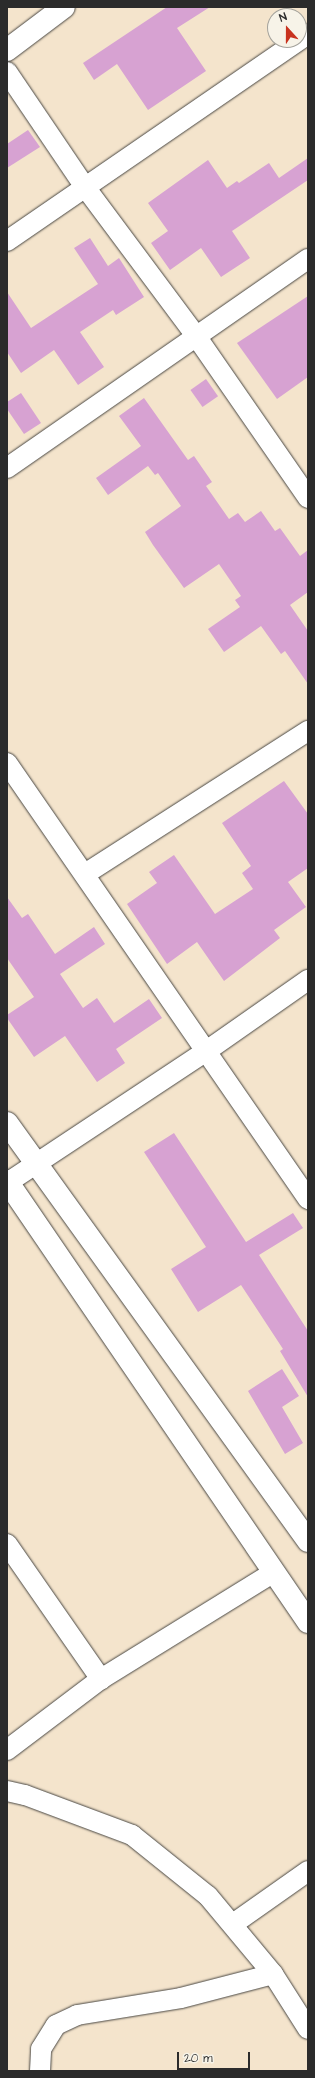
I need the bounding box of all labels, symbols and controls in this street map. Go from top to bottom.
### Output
north arrow [267,8,307,48]
text: N [277,9,289,26]
scale bar [179,2044,252,2070]
text: 20 m [184,2050,213,2067]

